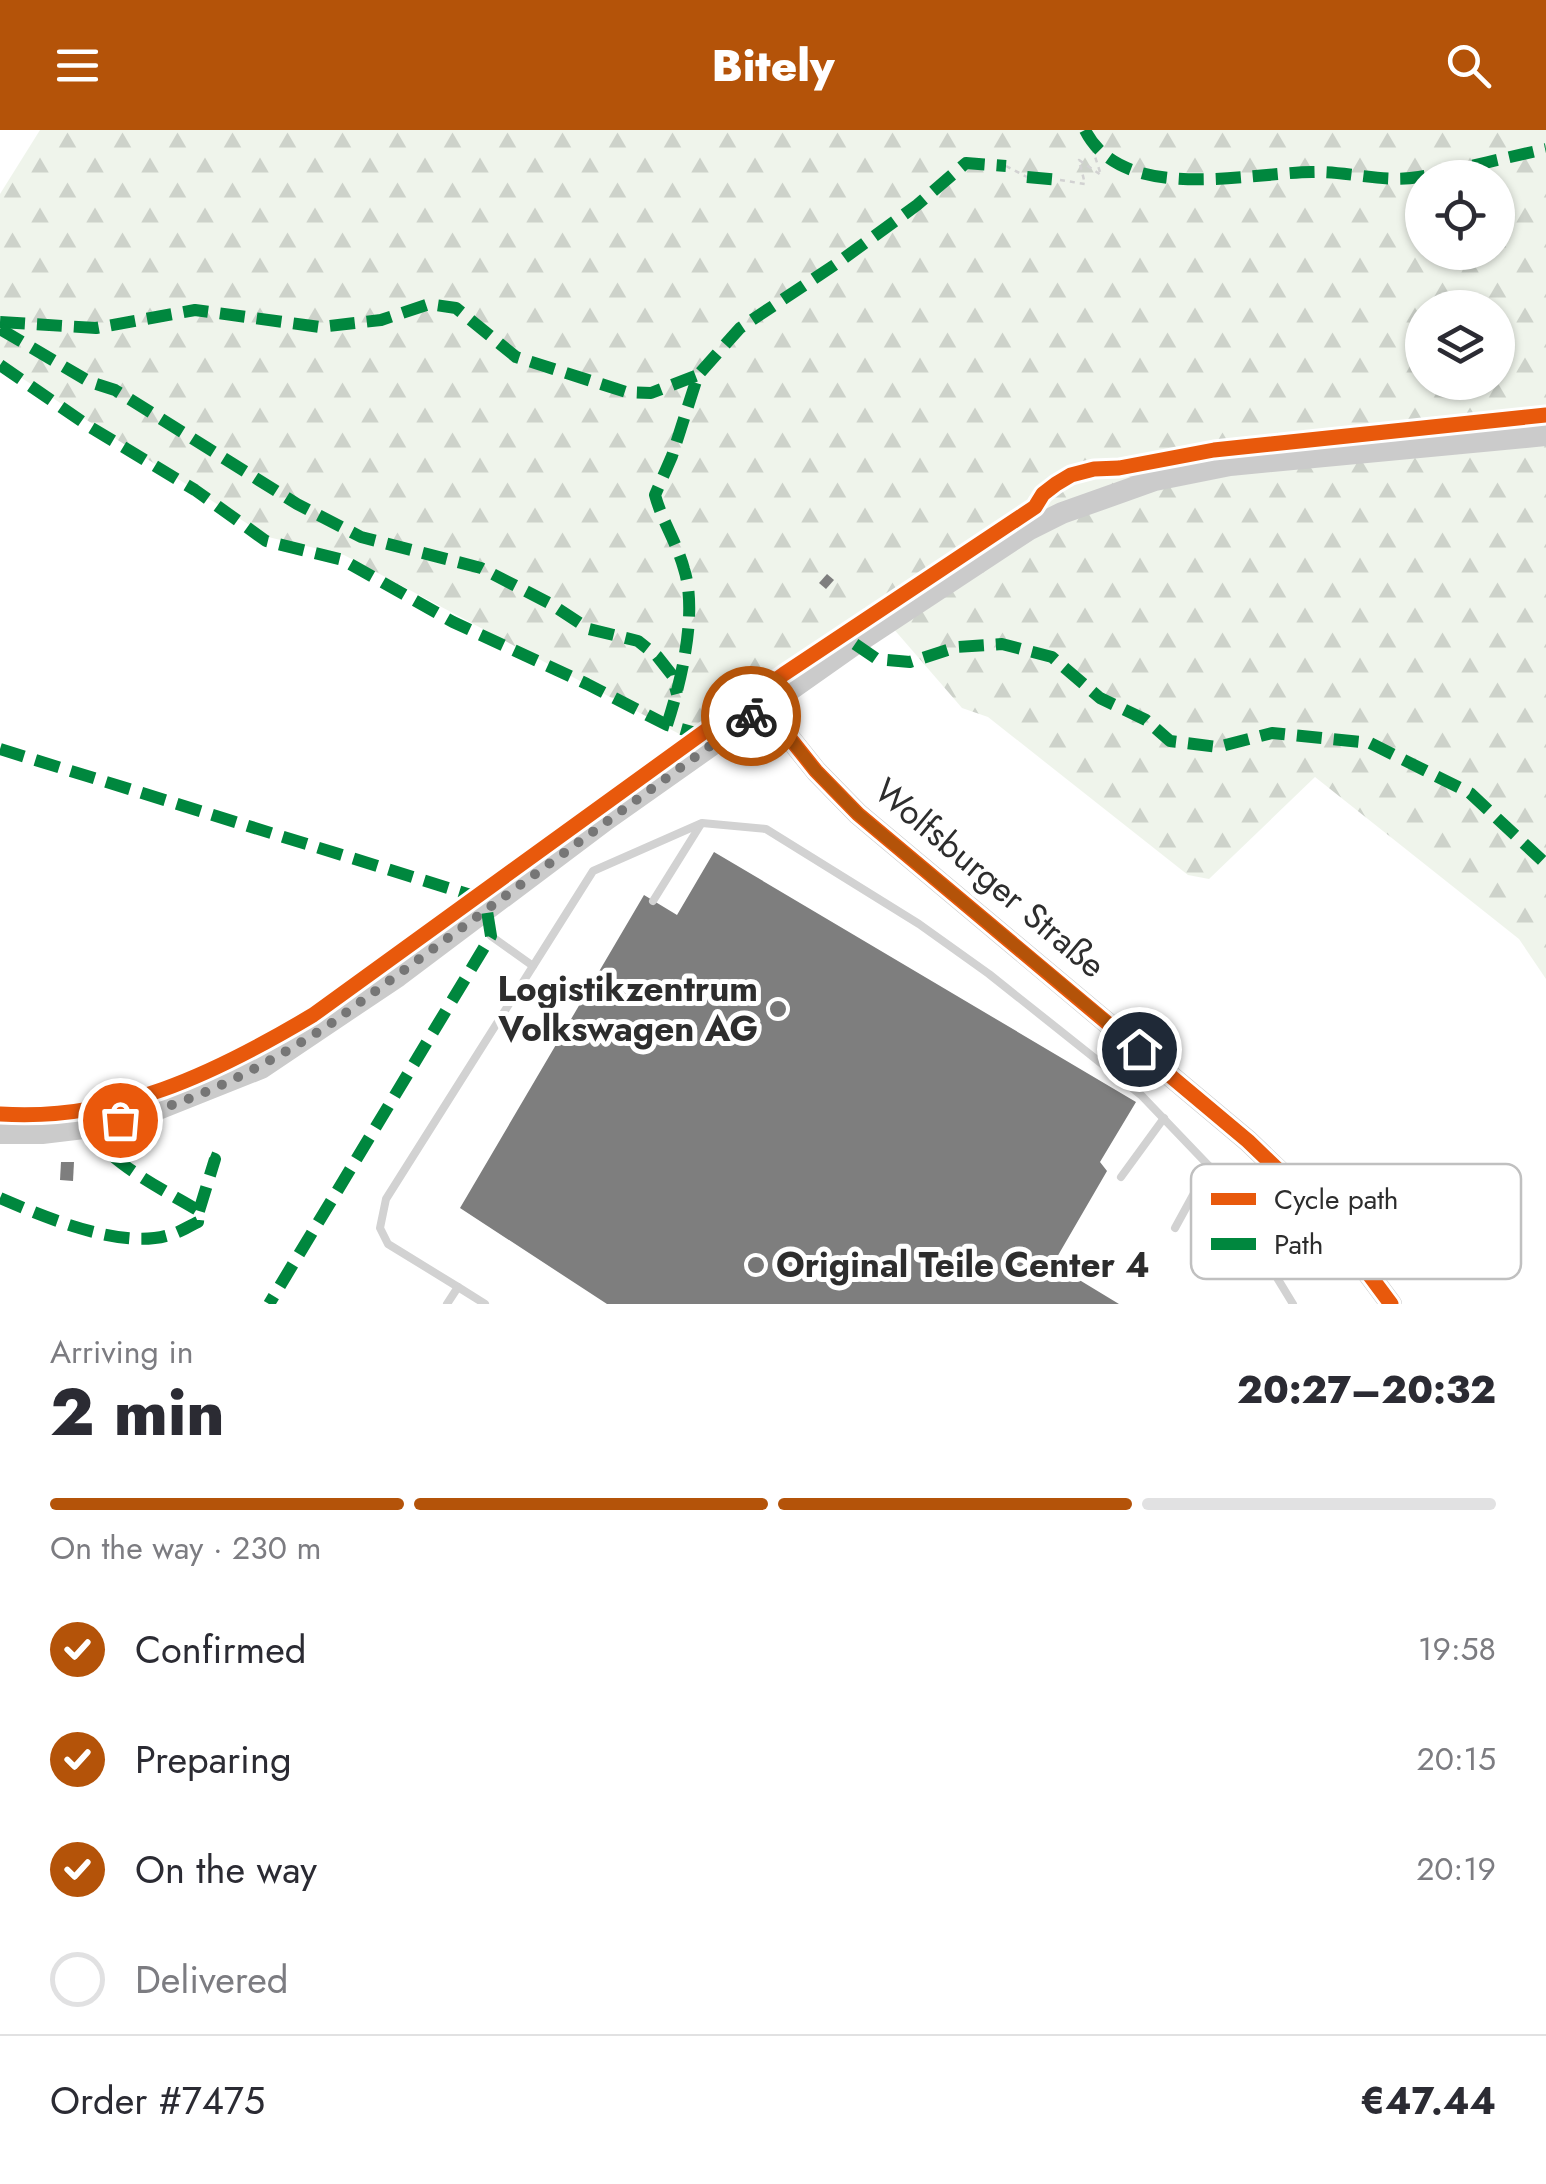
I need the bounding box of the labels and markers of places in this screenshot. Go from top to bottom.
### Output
place label: Logistikzentrum Volkswagen AG [497,964,758,1054]
marker: Logistikzentrum Volkswagen AG [767,998,789,1020]
pin [1097,1007,1182,1092]
pin [78,1078,163,1163]
place label: Original Teile Center 4 [776,1240,1150,1290]
marker: Original Teile Center 4 [745,1254,767,1276]

